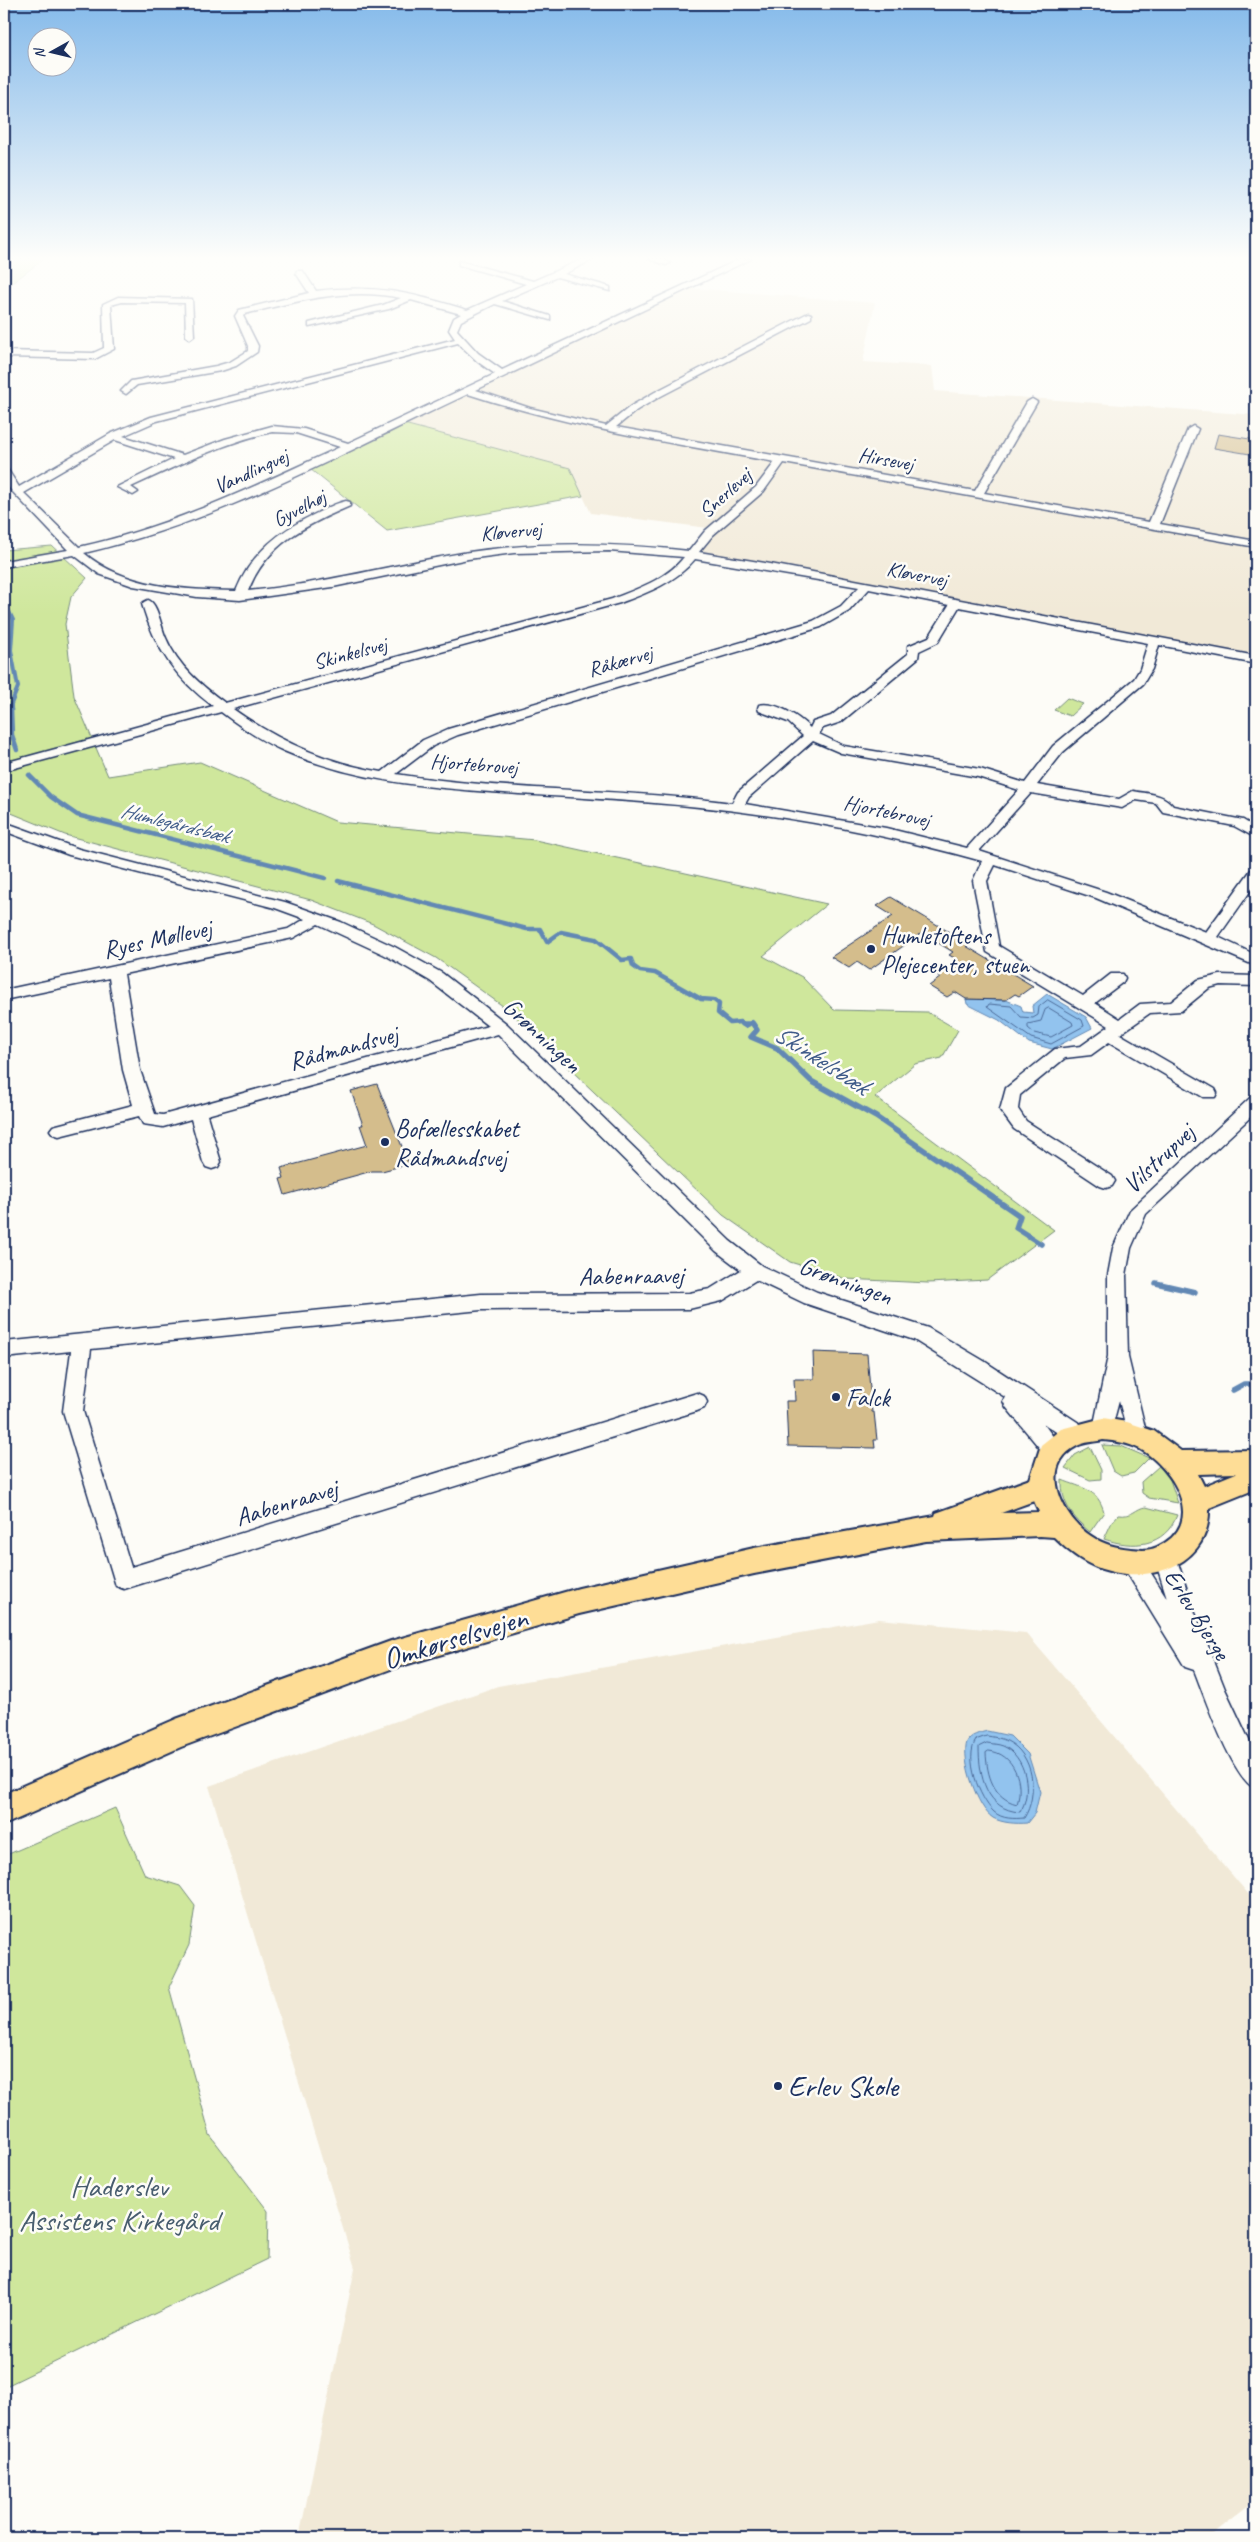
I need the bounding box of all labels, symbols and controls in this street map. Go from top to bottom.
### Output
north arrow [28,28,78,78]
text: N [30,46,49,59]
street label: Vandlingvej [210,441,295,499]
street label: Hirsevej [856,441,918,477]
street label: Snerlevej [693,461,759,523]
street label: Gyvelhøj [268,482,332,533]
street label: Kløvervej [479,515,545,547]
street label: Kløvervej [885,555,952,593]
street label: Skinkelsvej [310,630,392,675]
street label: Råkærvej [585,639,658,683]
street label: Hjortebrovej [429,748,521,780]
street label: Hjortebrovej [842,789,935,833]
water label: Humlegårdsbæk [118,797,235,850]
street label: Ryes Møllevej [100,911,217,966]
place label: Humletoftens Plejecenter, stuen [881,920,1031,981]
marker: Humletoftens Plejecenter, stuen [865,943,877,955]
street label: Grønningen [496,991,589,1081]
street label: Rådmandsvej [285,1017,404,1078]
water label: Skinkelsbæk [768,1017,879,1105]
place label: Bofællesskabet Rådmandsvej [395,1113,521,1174]
street label: Vilstrupvej [1116,1115,1203,1201]
marker: Bofællesskabet Rådmandsvej [379,1136,391,1148]
street label: Grønningen [795,1249,897,1313]
street label: Aabenraavej [578,1259,688,1293]
place label: Falck [846,1382,892,1414]
marker: Falck [830,1391,842,1403]
street label: Aabenraavej [231,1471,345,1534]
street label: Erlev Bjerge [1157,1563,1239,1668]
street label: Omkørselsvejen [378,1598,533,1678]
place label: Erlev Skole [788,2067,900,2105]
marker: Erlev Skole [772,2080,784,2092]
park label: Haderslev Assistens Kirkegård [19,2167,223,2239]

